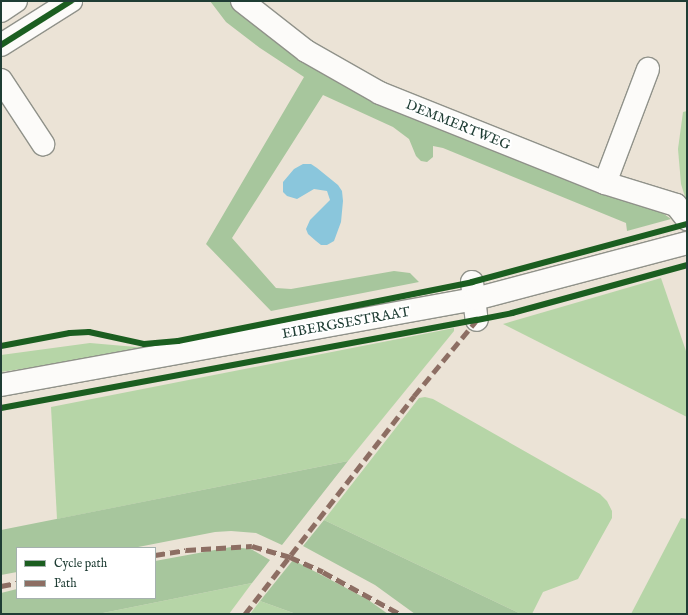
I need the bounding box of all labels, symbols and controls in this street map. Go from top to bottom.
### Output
street label: DEMMERTWEG [403,96,513,154]
street label: EIBERGSESTRAAT [281,303,411,343]
legend [16,547,156,599]
text: Cycle path [54,556,107,571]
text: Path [54,576,77,591]

